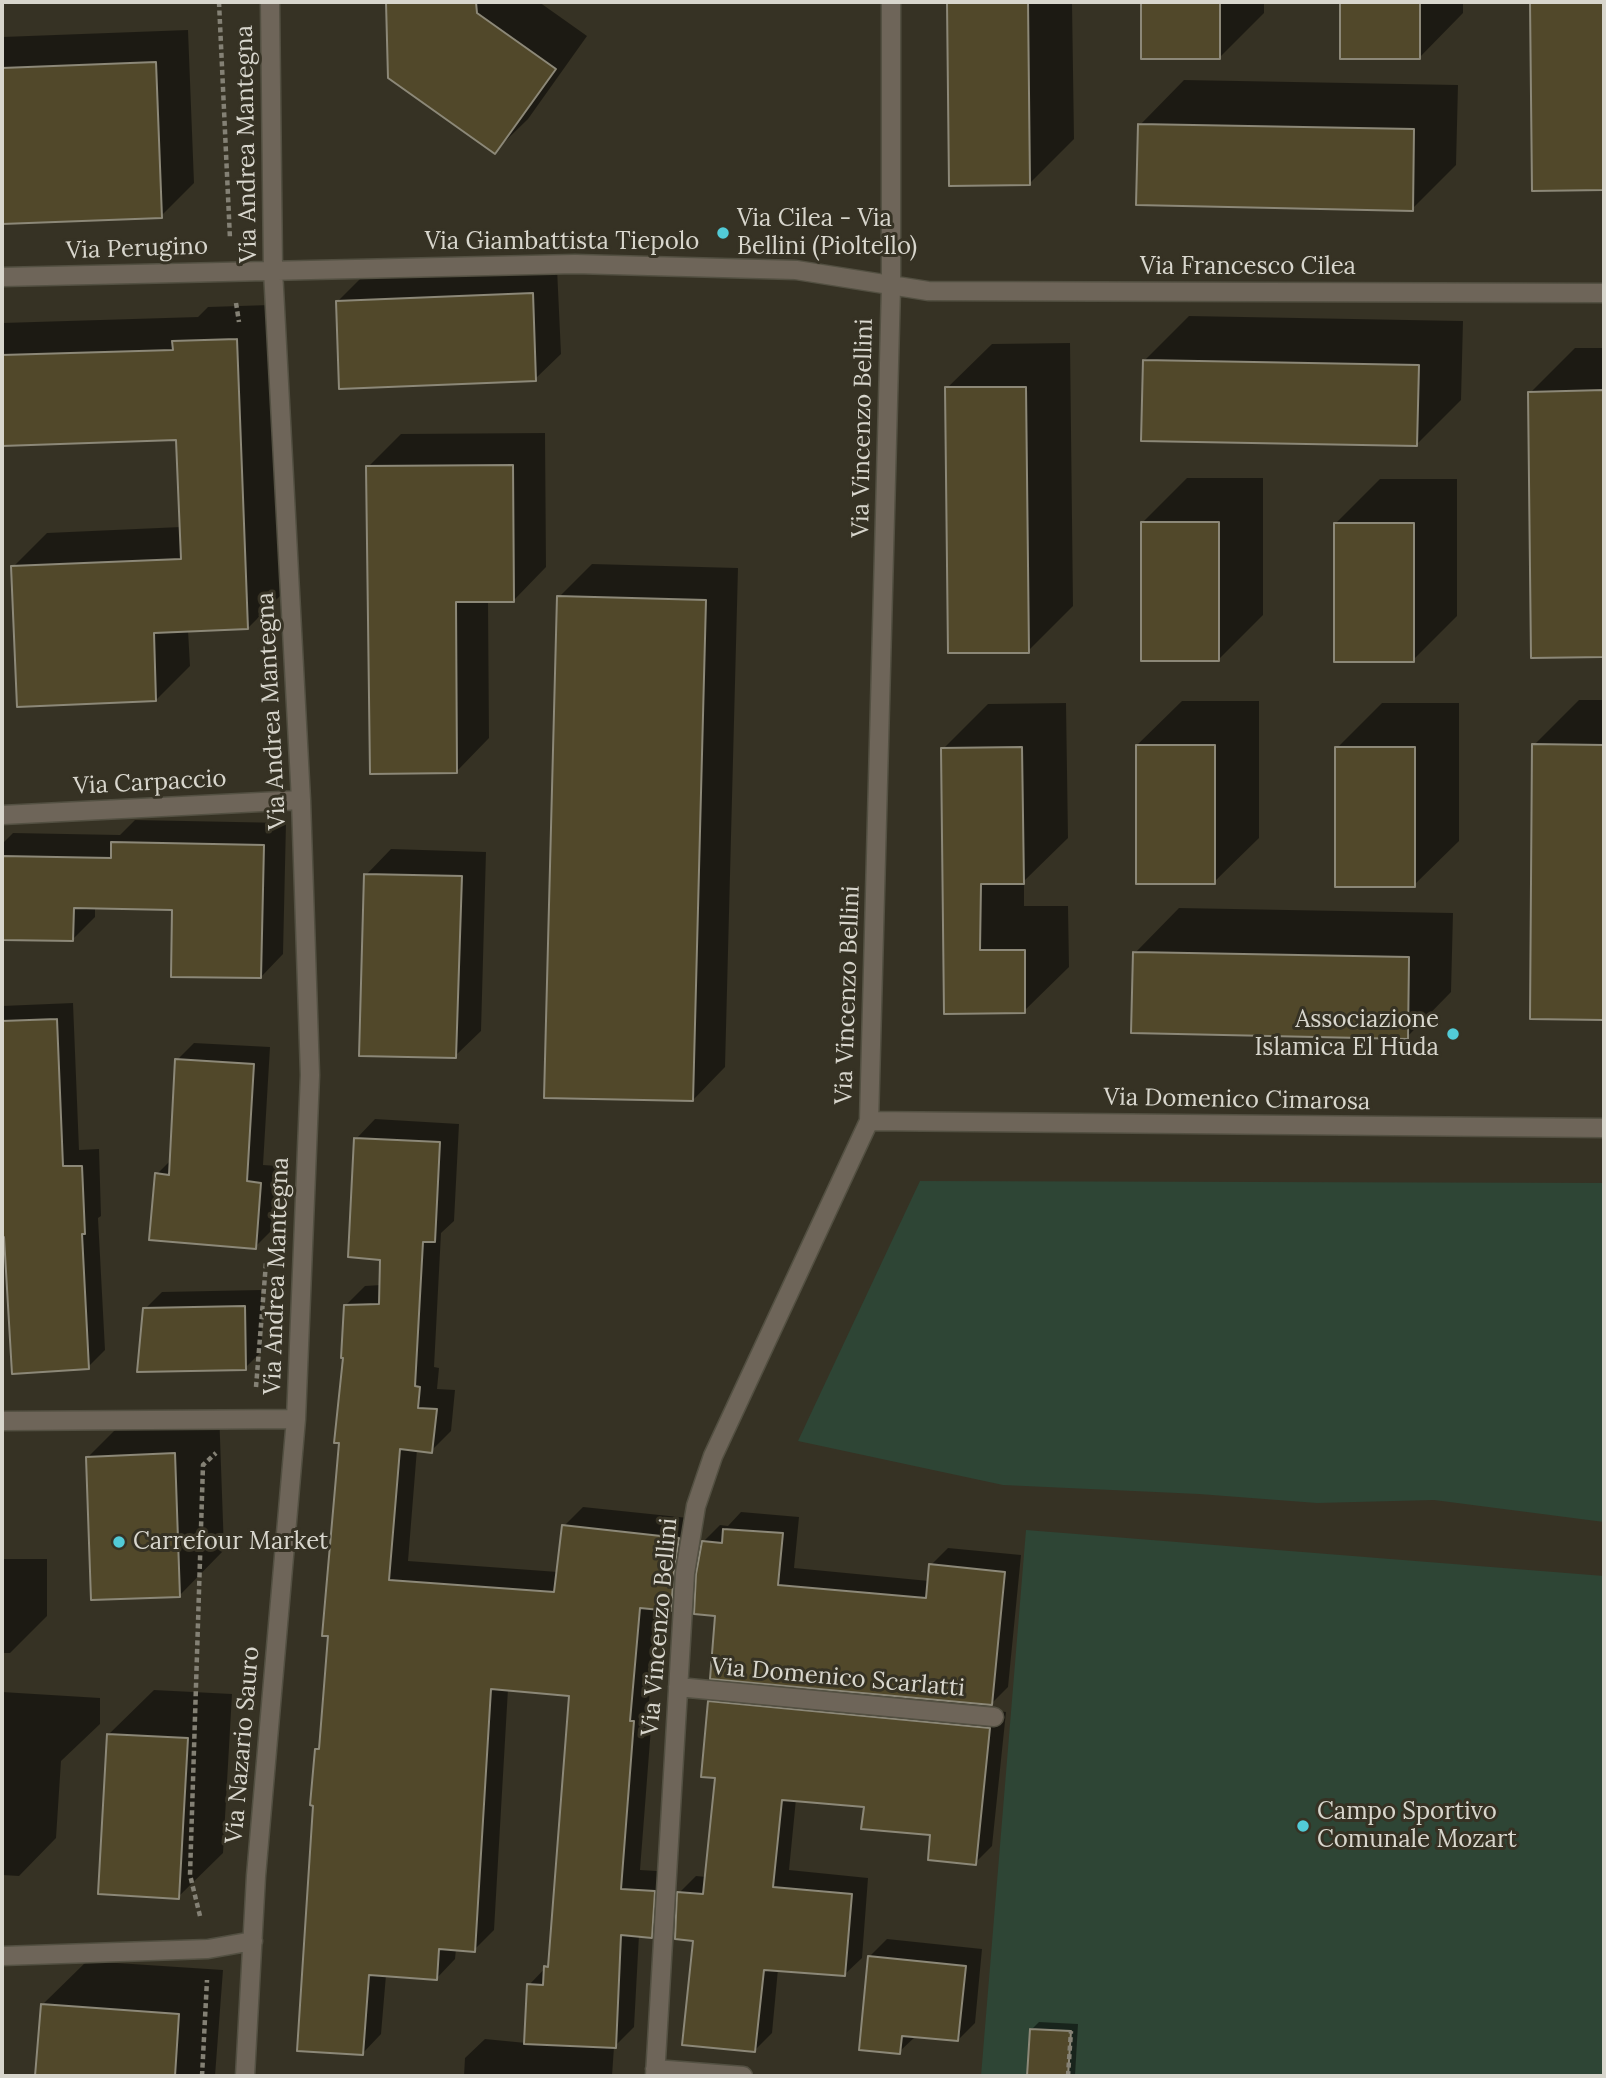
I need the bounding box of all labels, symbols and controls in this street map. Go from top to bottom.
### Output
street label: Via Andrea Mantegna [231,25,263,263]
place label: Via Cilea - Via Bellini (Pioltello) [737,205,917,261]
marker: Via Cilea - Via Bellini (Pioltello) [715,225,731,241]
street label: Via Giambattista Tiepolo [425,228,699,256]
street label: Via Perugino [66,232,208,266]
street label: Via Francesco Cilea [1140,253,1356,281]
street label: Via Vincenzo Bellini [847,318,879,538]
street label: Via Andrea Mantegna [251,591,293,831]
street label: Via Carpaccio [73,765,227,801]
street label: Via Vincenzo Bellini [830,885,866,1105]
place label: Associazione Islamica El Huda [1254,1006,1439,1062]
marker: Associazione Islamica El Huda [1445,1026,1461,1042]
street label: Via Domenico Cimarosa [1103,1083,1371,1117]
street label: Via Andrea Mantegna [258,1157,296,1395]
street label: Via Vincenzo Bellini [636,1517,684,1737]
place label: Carrefour Market [133,1528,328,1556]
marker: Carrefour Market [111,1534,127,1550]
street label: Via Nazario Sauro [220,1645,266,1845]
street label: Via Domenico Scarlatti [710,1653,966,1703]
place label: Campo Sportivo Comunale Mozart [1317,1798,1517,1854]
marker: Campo Sportivo Comunale Mozart [1295,1818,1311,1834]

